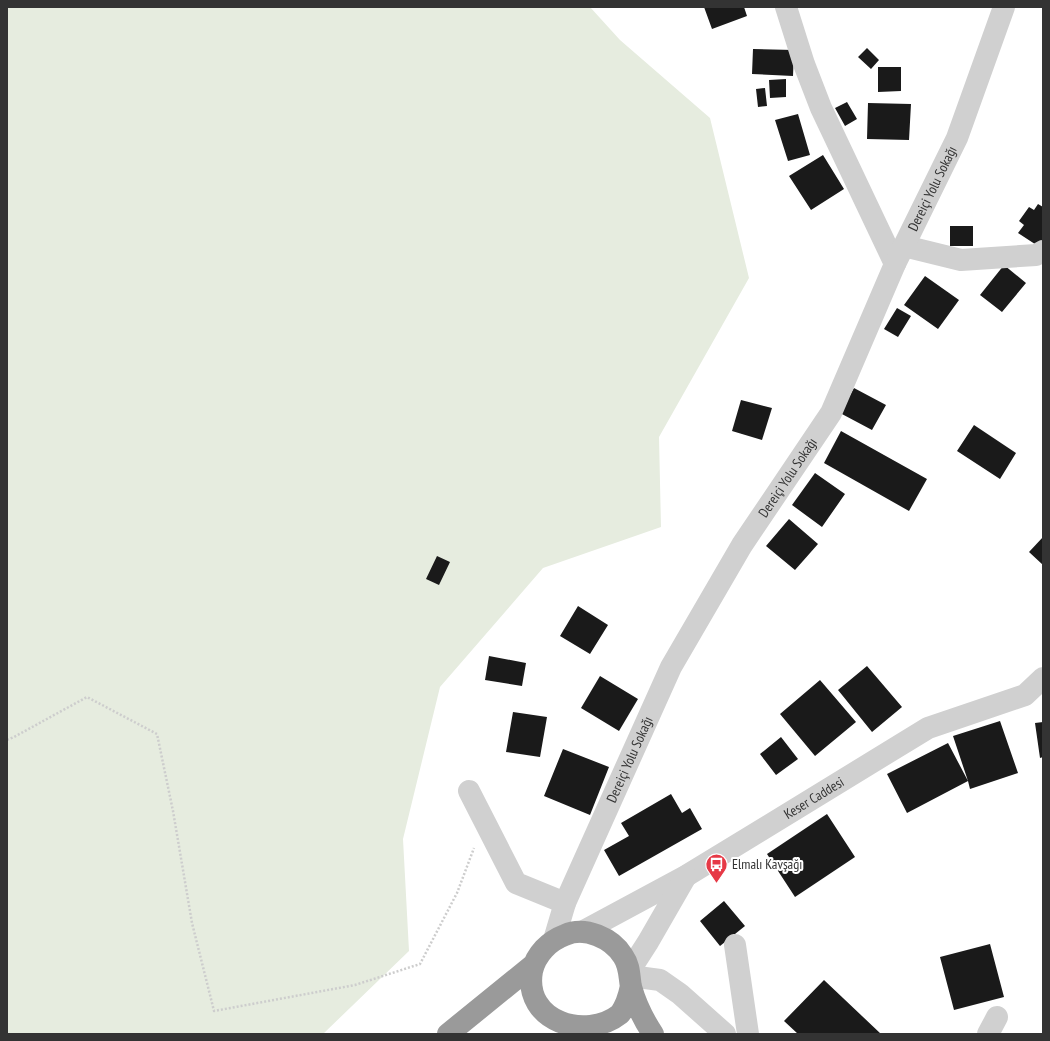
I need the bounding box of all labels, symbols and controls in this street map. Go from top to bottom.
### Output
street label: Dereiçi Yolu Sokağı [904,143,961,234]
street label: Dereiçi Yolu Sokağı [754,434,821,521]
street label: Dereiçi Yolu Sokağı [602,714,657,805]
street label: Keser Caddesi [781,773,847,823]
bus stop icon: Elmalı Kavşağı [704,851,730,884]
place label: Elmalı Kavşağı [732,855,802,873]

